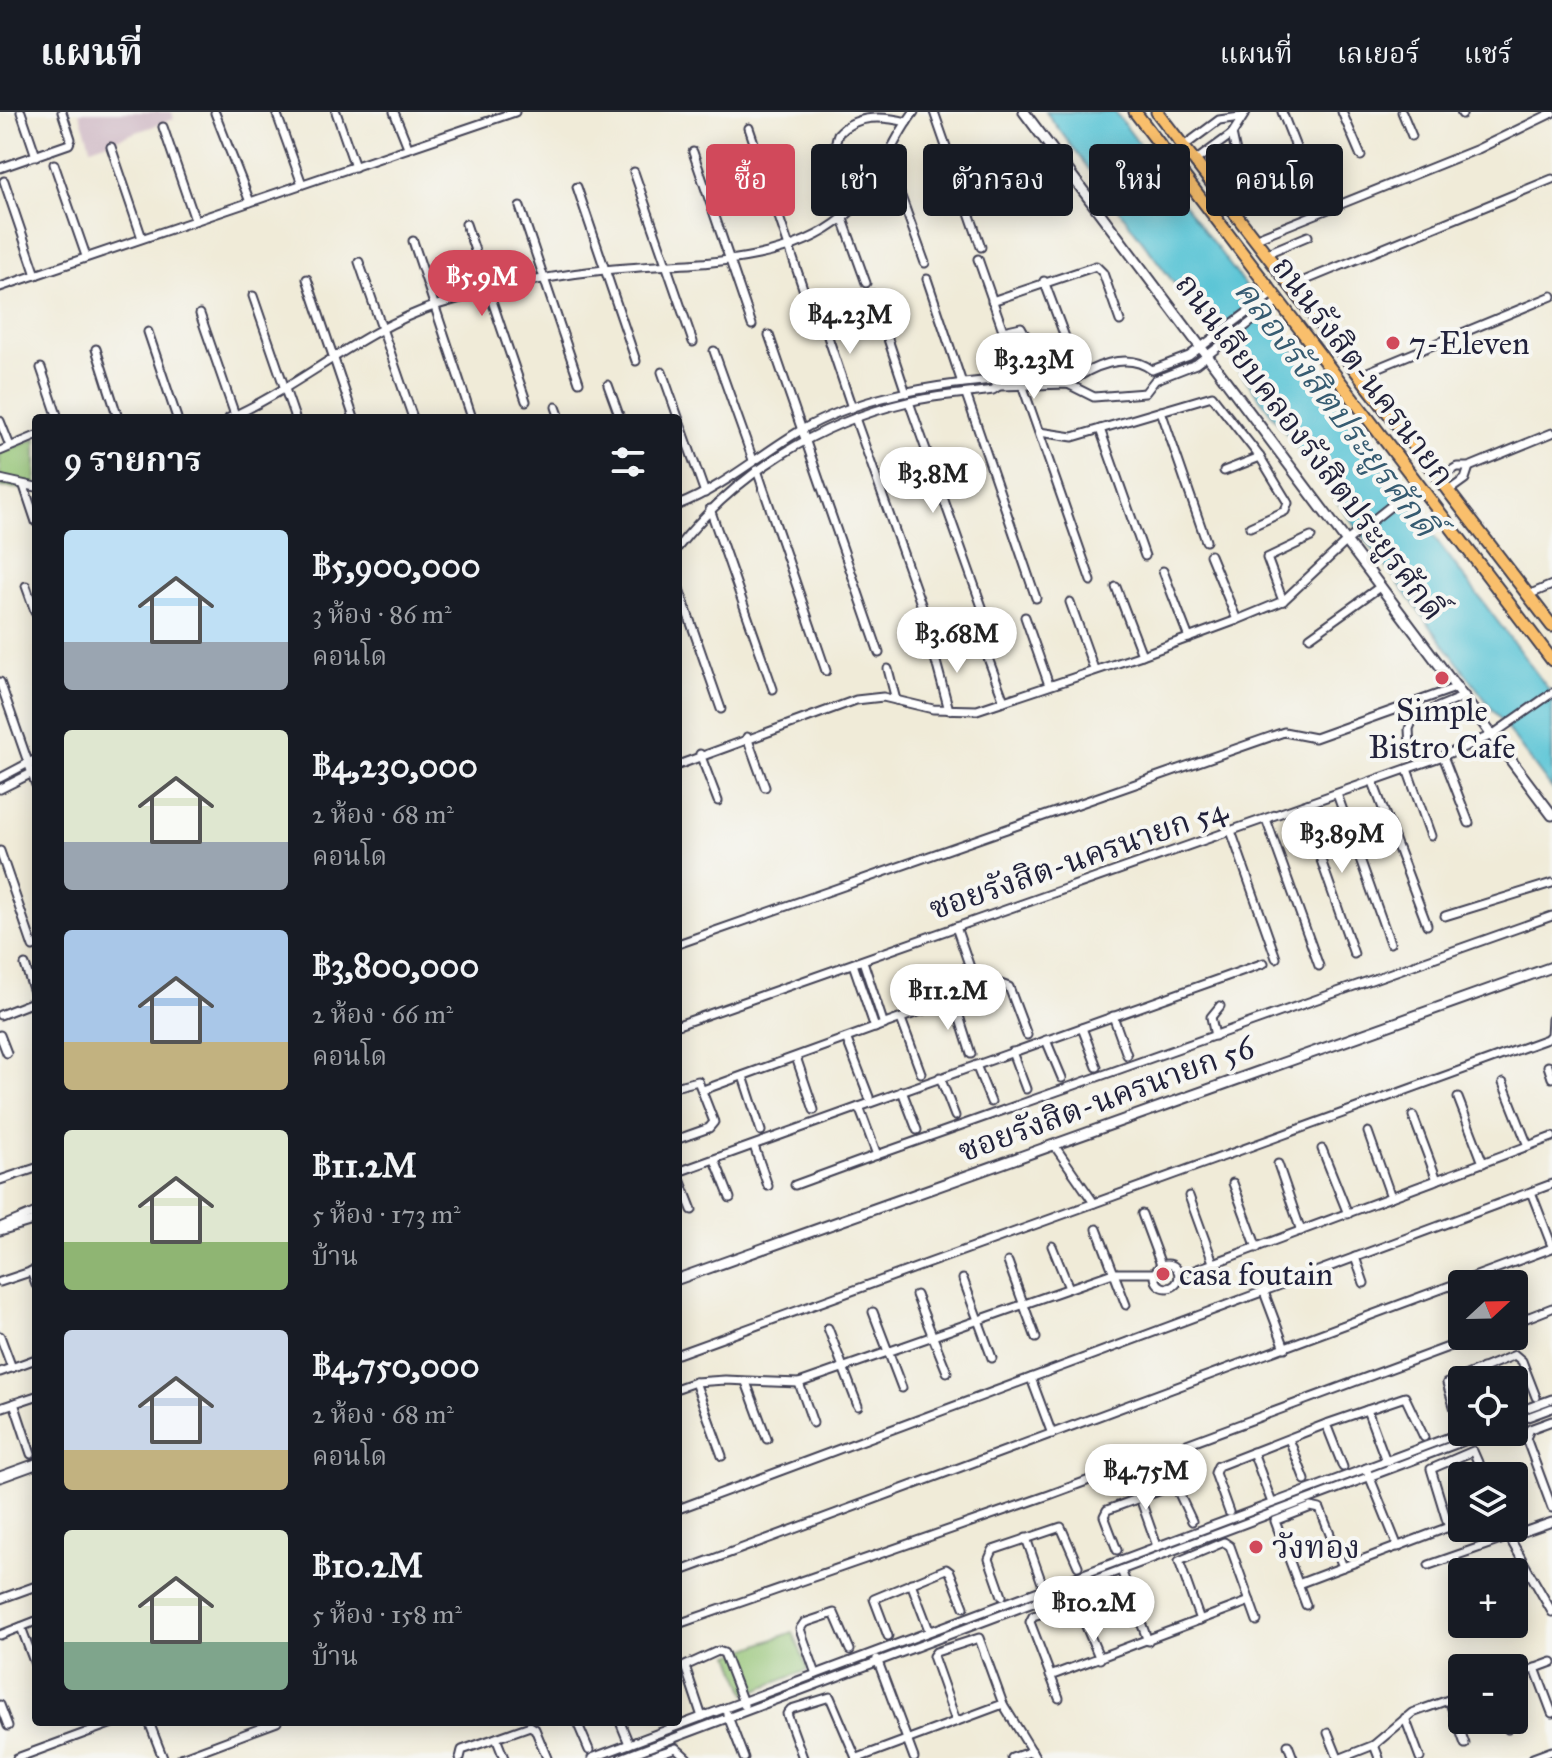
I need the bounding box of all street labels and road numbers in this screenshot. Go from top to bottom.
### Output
street label: ถนนรังสิต-นครนายก [1264,248,1462,494]
street label: ถนนเลียบคลองรังสิตประยูรศักดิ์ [1166,264,1457,630]
street label: ซอยรังสิต-นครนายก 54 [924,789,1233,928]
street label: ซอยรังสิต-นครนายก 56 [953,1027,1261,1171]

